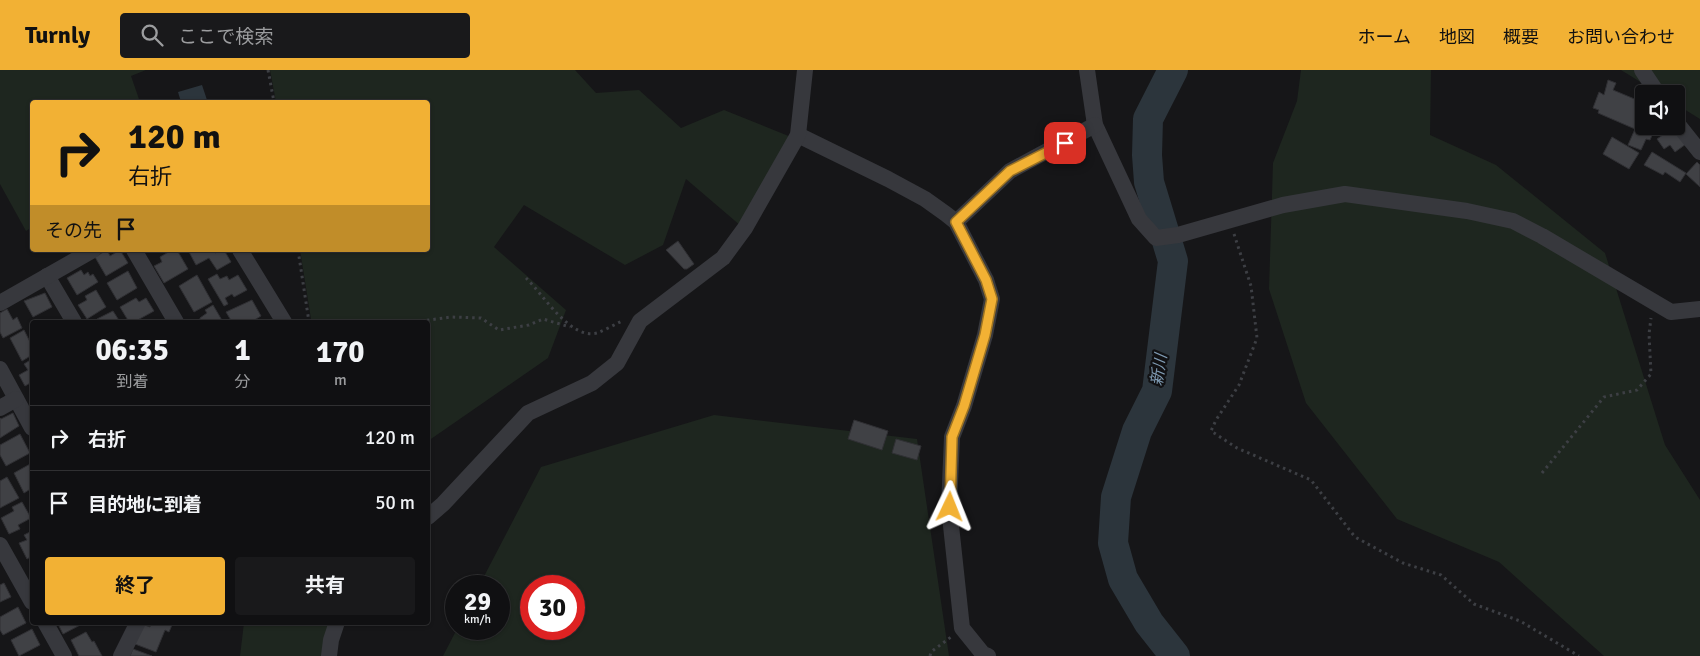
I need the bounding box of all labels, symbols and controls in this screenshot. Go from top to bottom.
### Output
search box [120,13,470,58]
text: Turnly [25,20,90,50]
icon: search [138,21,166,49]
text: ここで検索 [178,25,273,49]
text: ホーム [1358,26,1411,48]
text: 地図 [1439,26,1475,48]
text: 概要 [1503,26,1539,48]
text: お問い合わせ [1567,26,1675,48]
map controls [1635,85,1685,135]
button: sound [1635,85,1685,135]
text: 120 m [128,115,221,158]
icon: right [45,120,110,185]
pin [1044,122,1086,164]
icon: arrive [1051,129,1079,157]
text: 右折 [128,163,172,190]
icon: arrive [112,215,140,243]
text: その先 [45,219,102,243]
text: 06:35 [95,332,169,369]
text: 1 [234,332,251,369]
text: 170 [316,334,365,371]
water label: 新川 [1147,351,1172,387]
text: m [334,370,347,390]
text: 到着 [116,372,148,392]
text: 分 [234,372,251,392]
icon: right [45,424,73,452]
text: 120 m [365,426,415,450]
text: 右折 [88,428,126,452]
position arrow [923,480,975,532]
icon: arrive [45,489,73,517]
text: 50 m [375,491,415,515]
text: 目的地に到着 [88,493,202,517]
button: 終了 [45,557,225,615]
button: 共有 [235,557,415,615]
speed limit sign: 30 [520,575,585,640]
text: 29 [464,586,491,617]
text: km/h [464,612,491,627]

